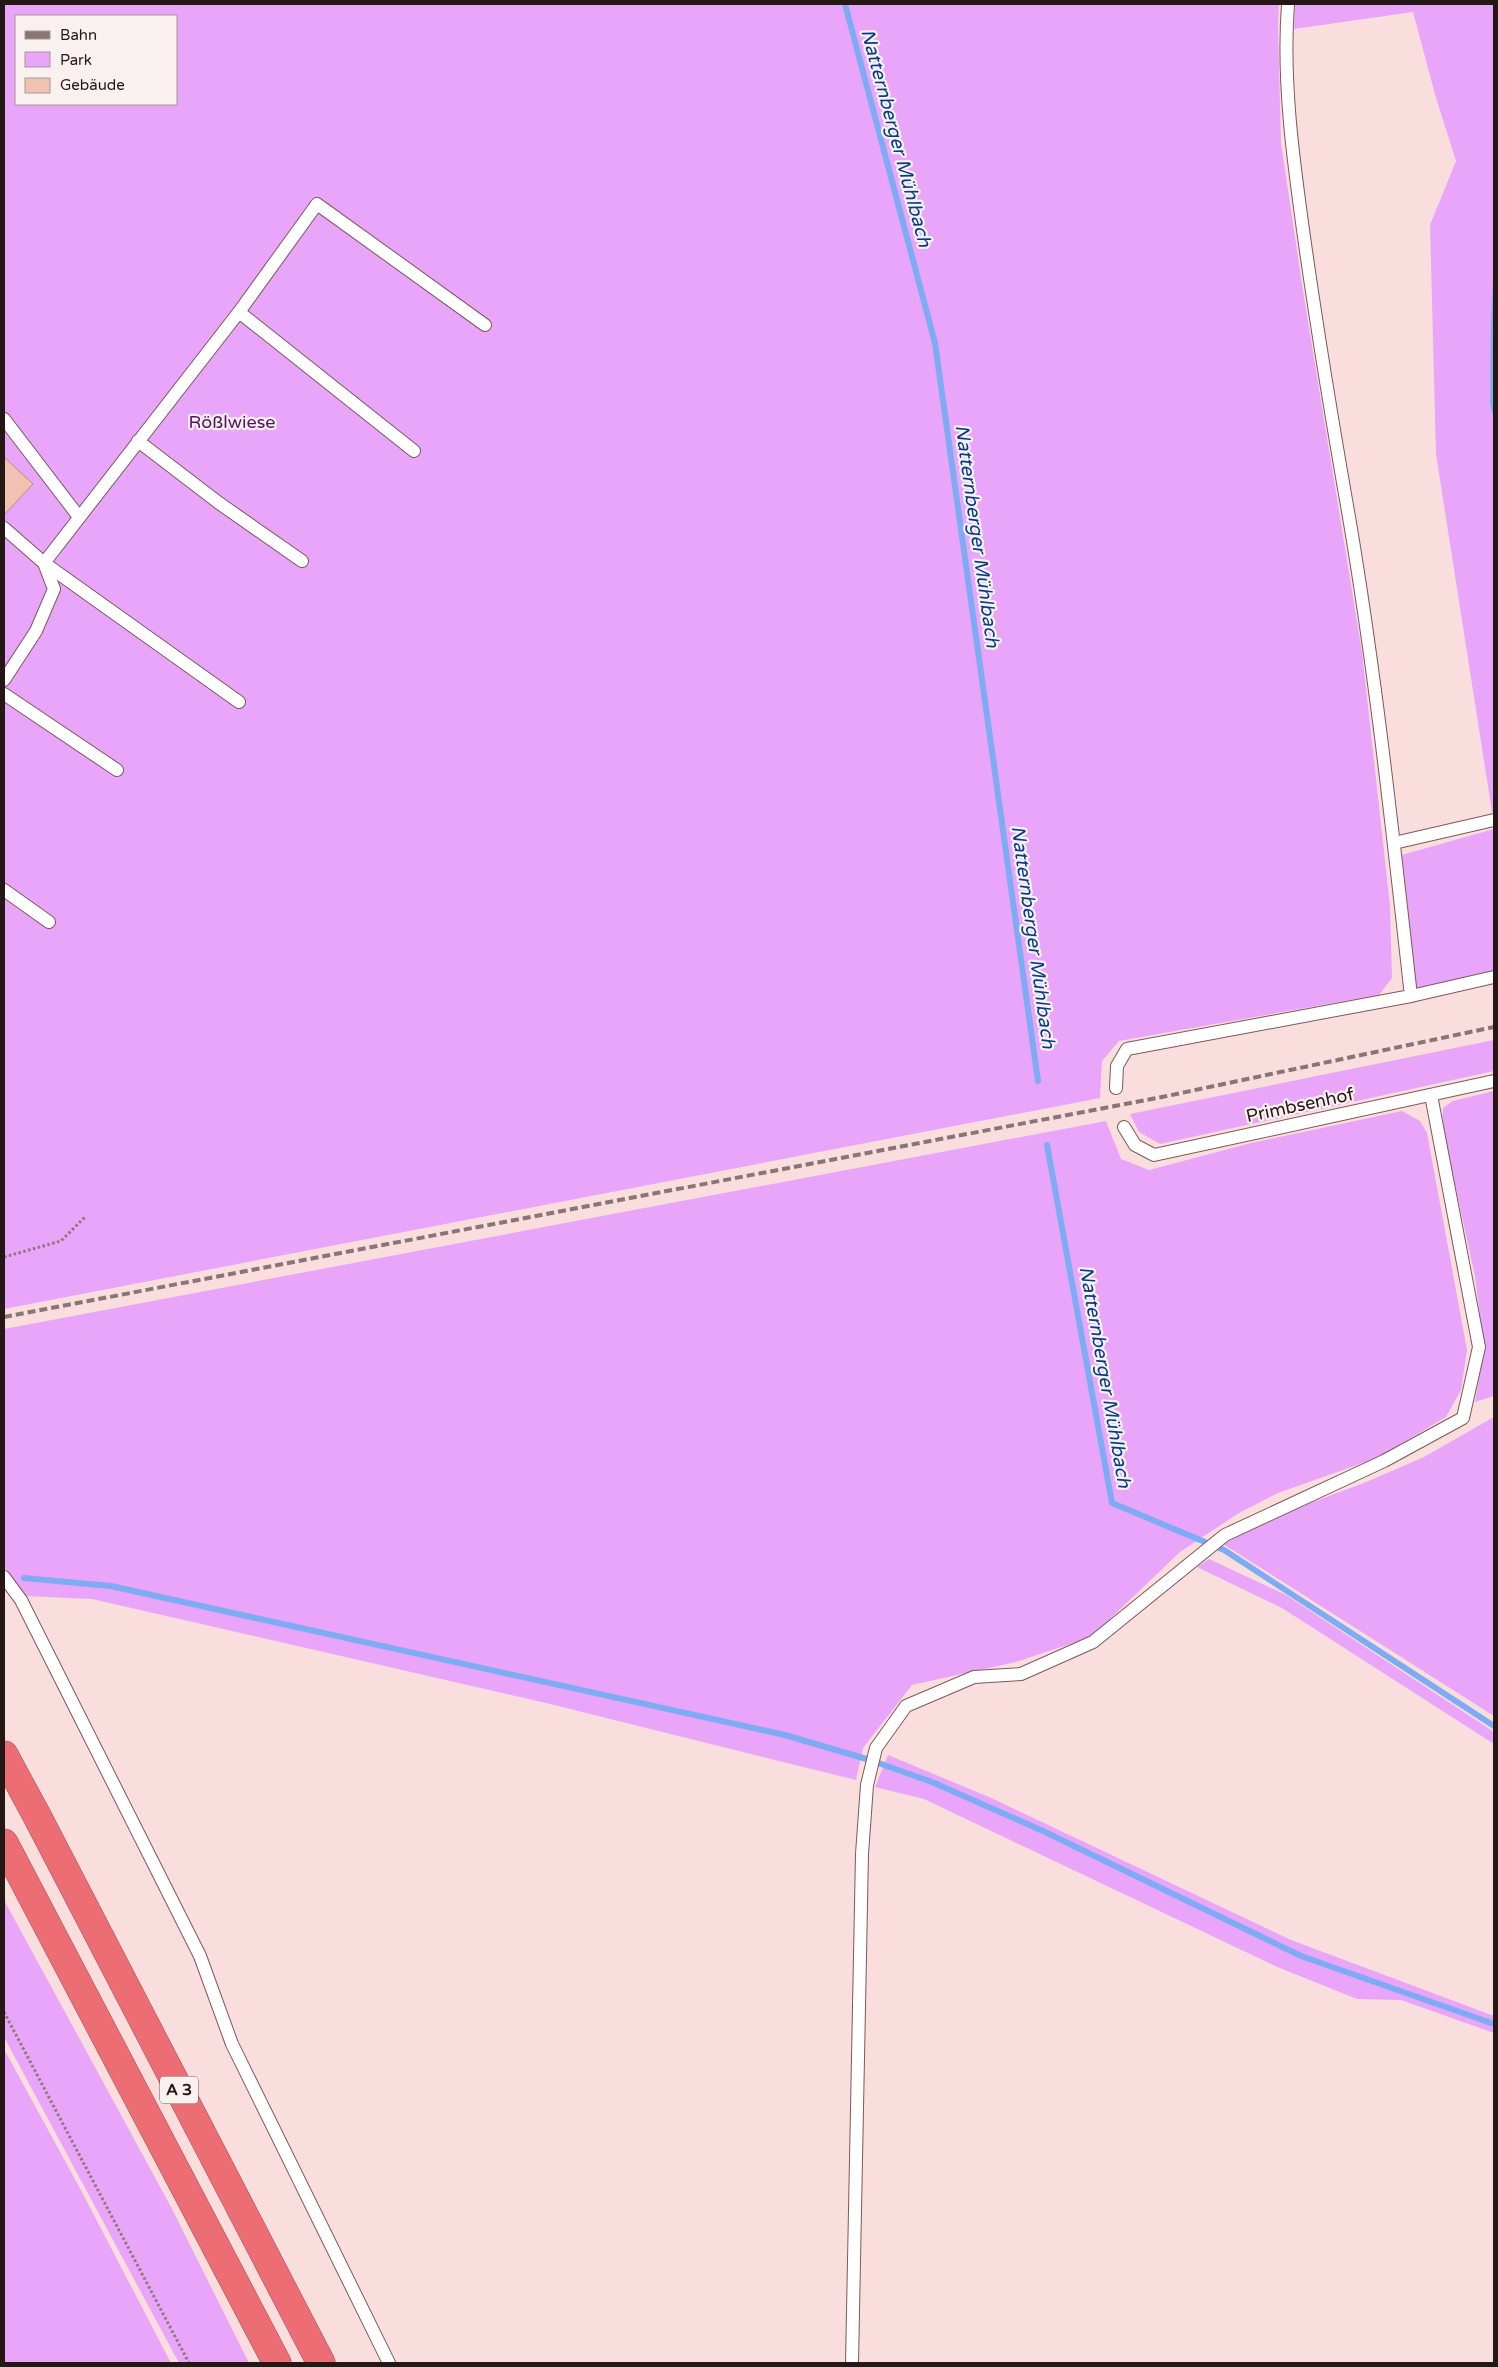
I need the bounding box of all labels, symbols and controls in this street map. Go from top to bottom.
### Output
legend [15,15,178,105]
text: Bahn [60,26,97,44]
water label: Natternberger Mühlbach [856,27,936,250]
text: Park [60,51,92,69]
text: Gebäude [60,76,125,94]
park label: Rößlwiese [189,411,275,433]
water label: Natternberger Mühlbach [950,423,1004,649]
water label: Natternberger Mühlbach [1006,824,1060,1050]
street label: Primbsenhof [1244,1083,1356,1127]
water label: Natternberger Mühlbach [1075,1264,1135,1490]
road number: A 3 [160,2076,198,2104]

